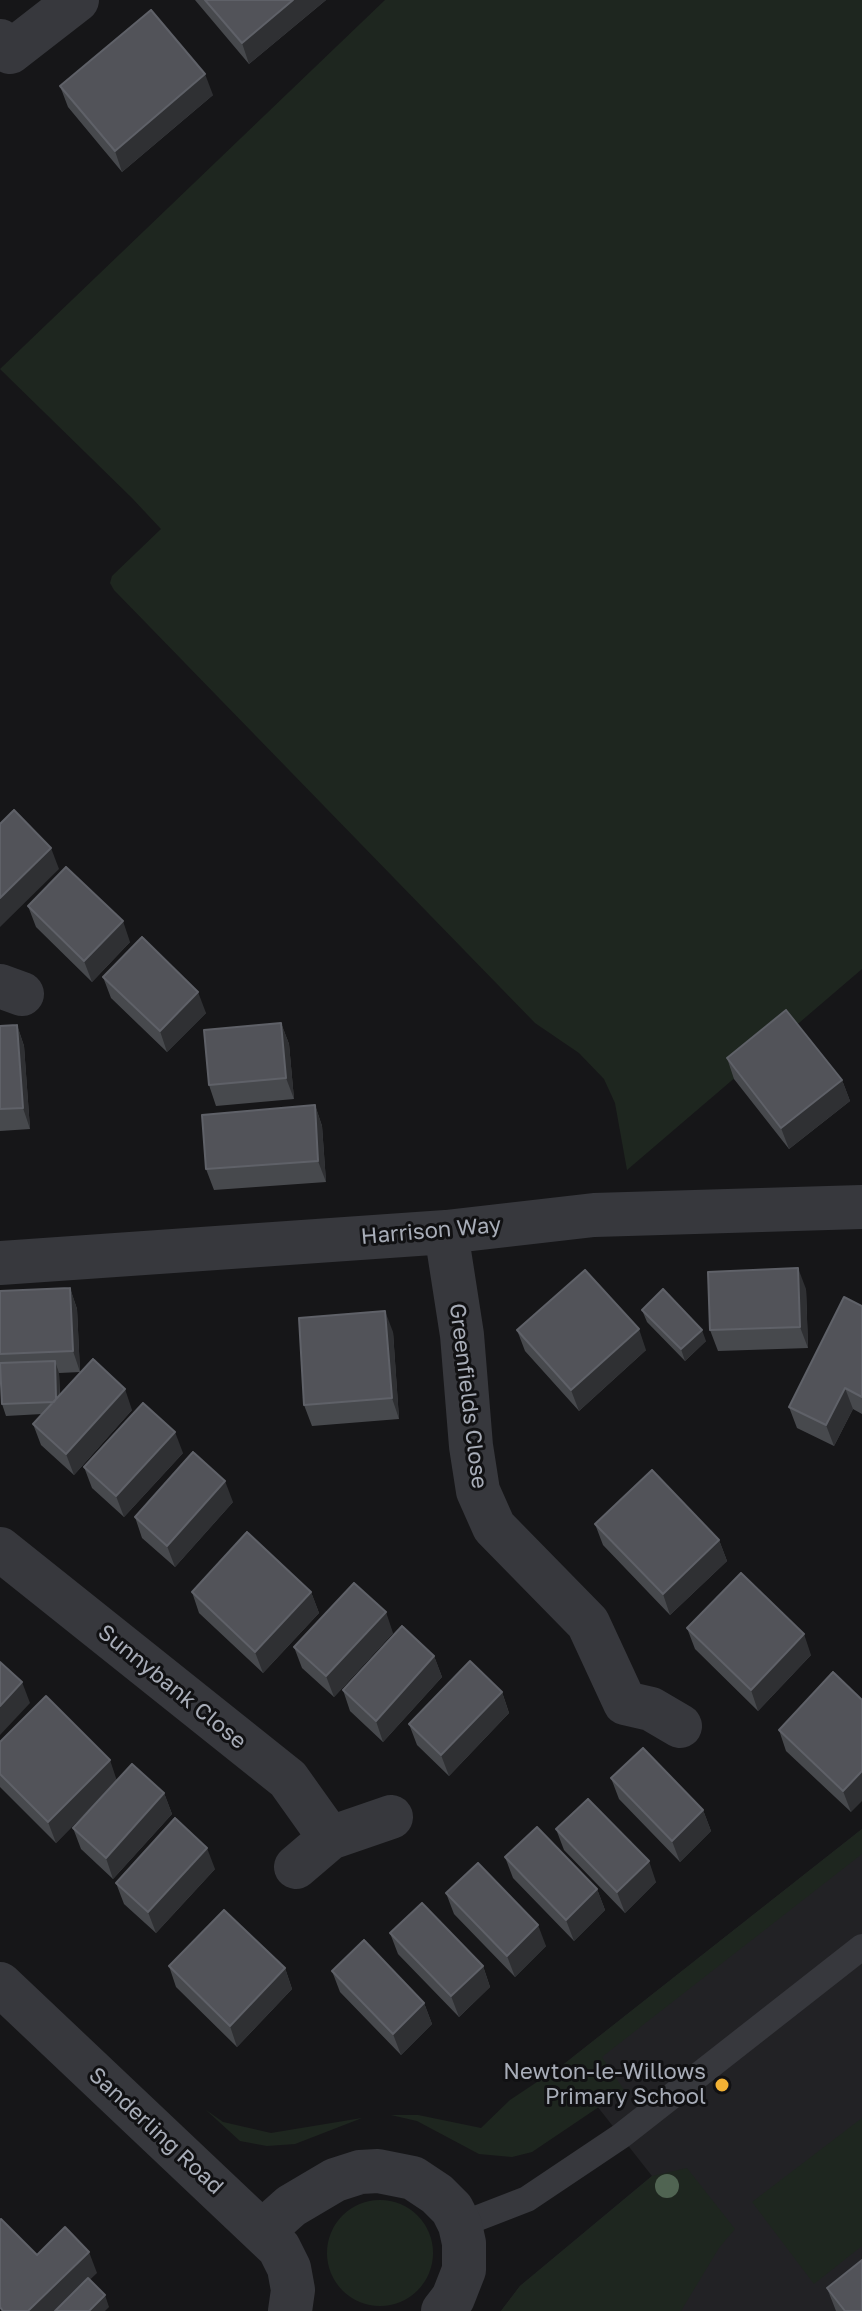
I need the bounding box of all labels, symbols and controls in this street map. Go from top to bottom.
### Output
street label: Harrison Way [360,1212,502,1250]
street label: Greenfields Close [444,1302,492,1490]
street label: Sunnybank Close [93,1619,251,1755]
place label: Newton-le-Willows Primary School [503,2059,706,2110]
street label: Sanderling Road [83,2062,229,2200]
marker: Newton-le-Willows Primary School [713,2076,731,2094]

